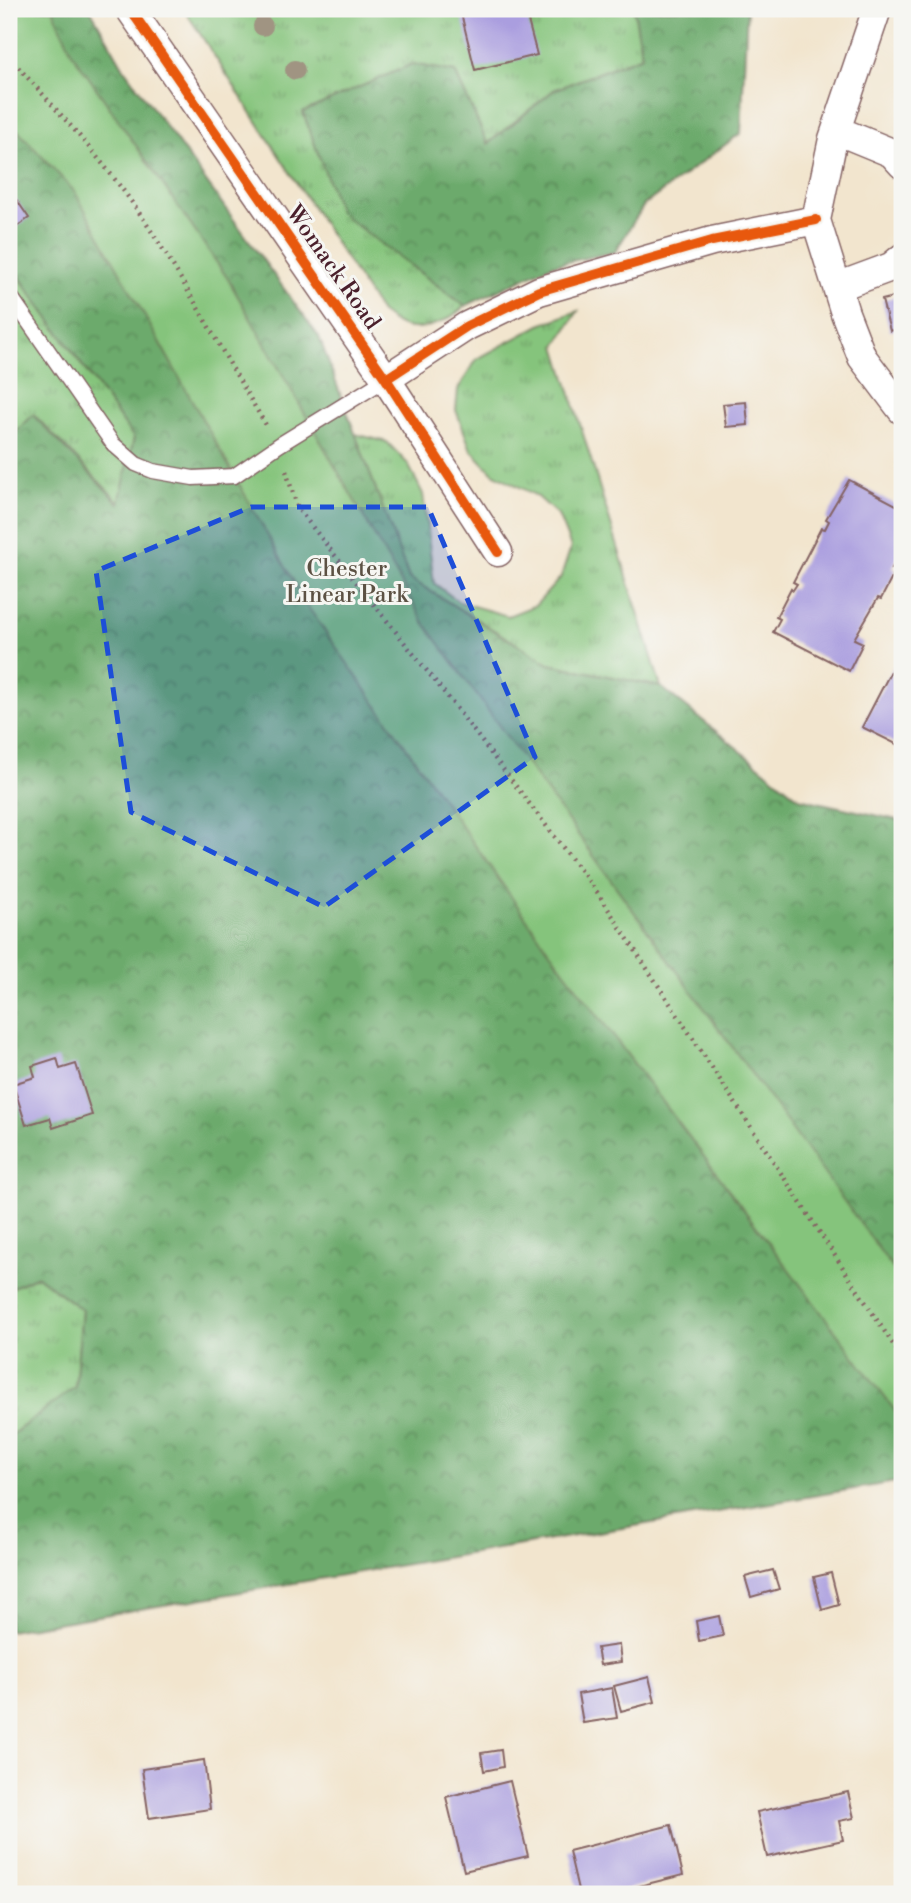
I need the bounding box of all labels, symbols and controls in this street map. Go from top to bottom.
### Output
street label: Womack Road [279,199,386,335]
park label: Chester Linear Park [286,555,409,609]

